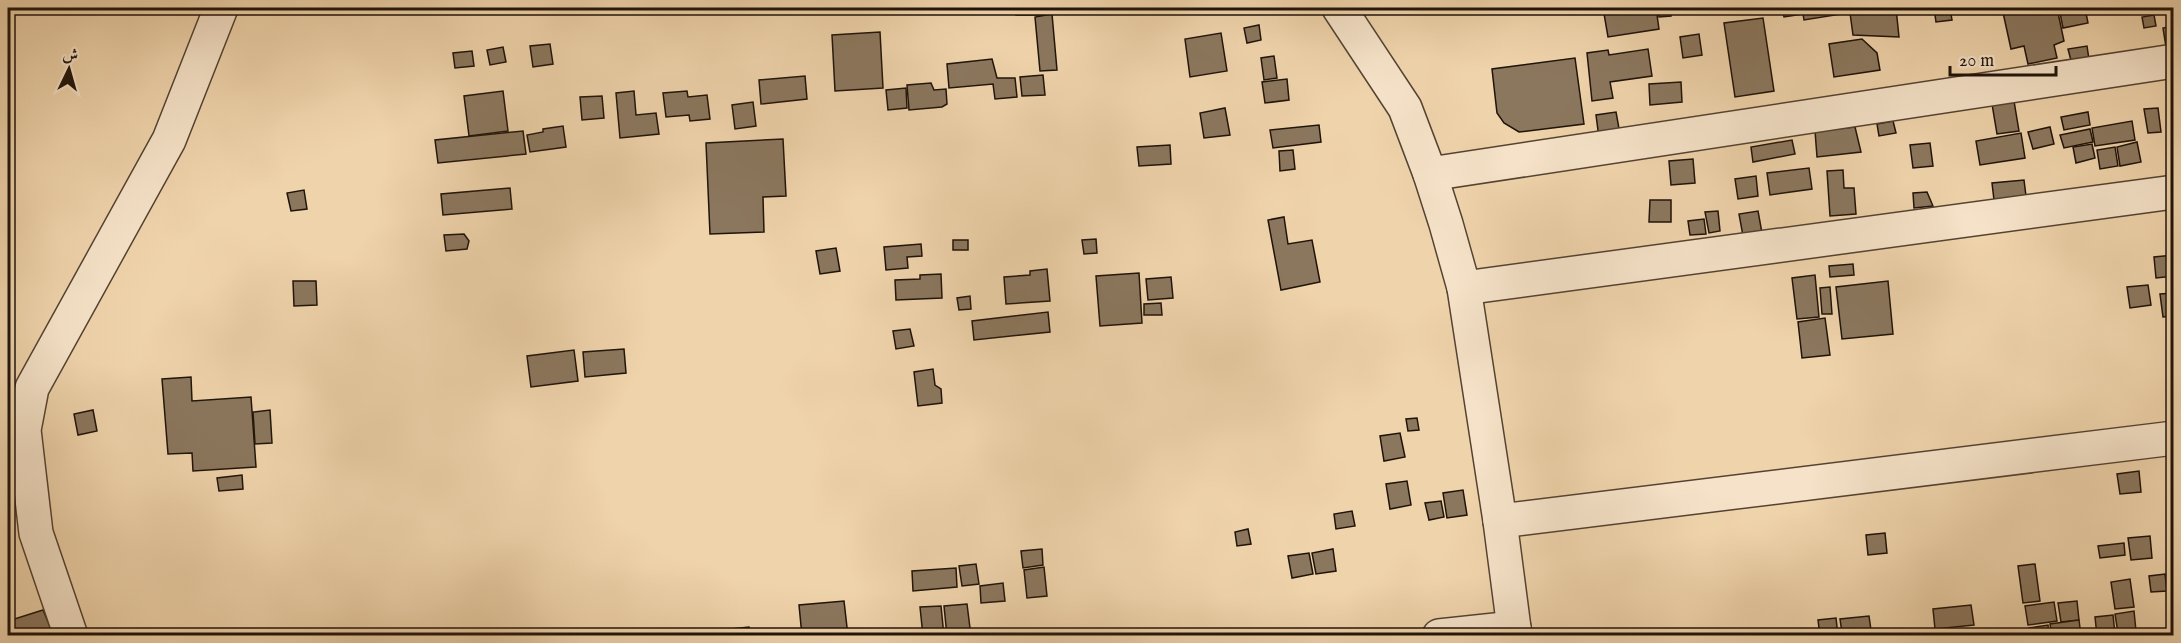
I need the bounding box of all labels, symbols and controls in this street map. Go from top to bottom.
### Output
north arrow [39,39,99,99]
scale bar [1950,39,2056,77]
text: ش [61,45,79,67]
text: 20 m [1959,50,1994,73]

